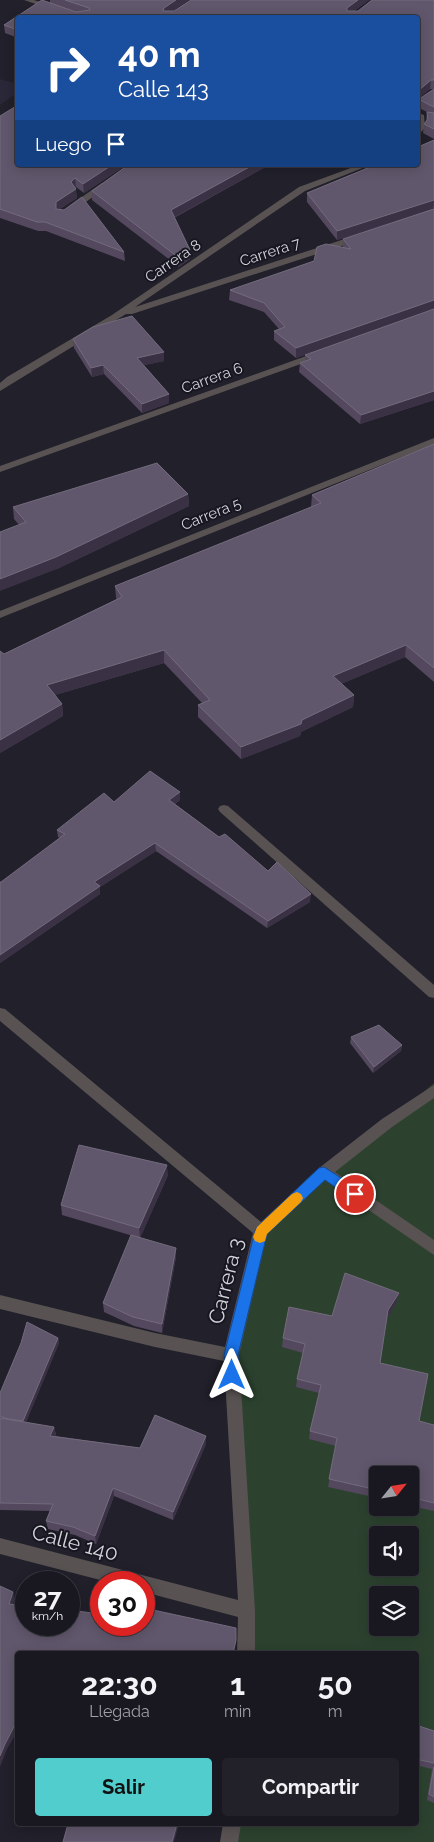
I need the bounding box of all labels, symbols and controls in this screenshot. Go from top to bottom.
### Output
text: 40 m [118,34,200,75]
icon: right [35,35,100,100]
text: Calle 143 [118,76,209,102]
icon: arrive [102,130,130,158]
text: Luego [35,133,92,155]
street label: Carrera 7 [237,234,303,270]
street label: Carrera 8 [142,236,205,286]
street label: Carrera 6 [179,359,245,397]
street label: Carrera 5 [178,494,244,534]
pin [334,1173,376,1215]
icon: arrive [341,1180,369,1208]
street label: Carrera 3 [203,1235,248,1327]
position arrow [205,1348,257,1400]
north arrow [369,1466,419,1516]
map controls [369,1466,419,1636]
street label: Calle 140 [29,1519,121,1566]
button: sound [369,1526,419,1576]
speed limit sign: 30 [90,1571,155,1636]
text: 27 [33,1582,62,1612]
button: layers [369,1586,419,1636]
text: km/h [32,1609,63,1623]
text: 22:30 [81,1667,158,1702]
text: 1 [230,1667,245,1702]
text: 50 [318,1667,353,1702]
text: Llegada [89,1702,150,1721]
text: min [224,1702,251,1721]
text: m [328,1702,343,1721]
button: Salir [35,1758,212,1816]
button: Compartir [222,1758,399,1816]

